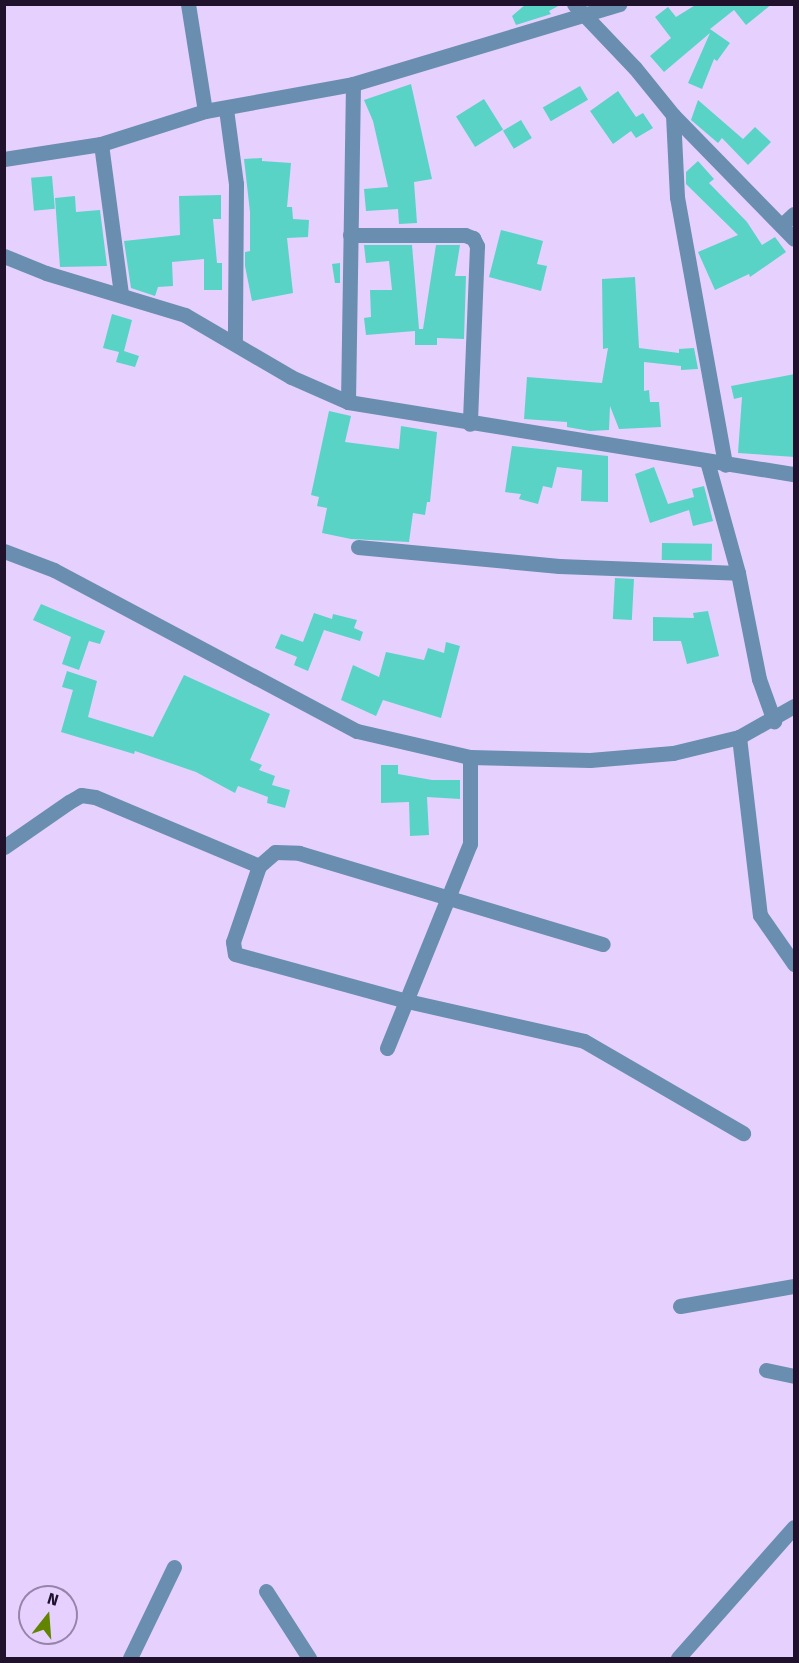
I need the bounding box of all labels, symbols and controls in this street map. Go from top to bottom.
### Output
north arrow [18,1585,78,1645]
text: N [45,1589,61,1610]

